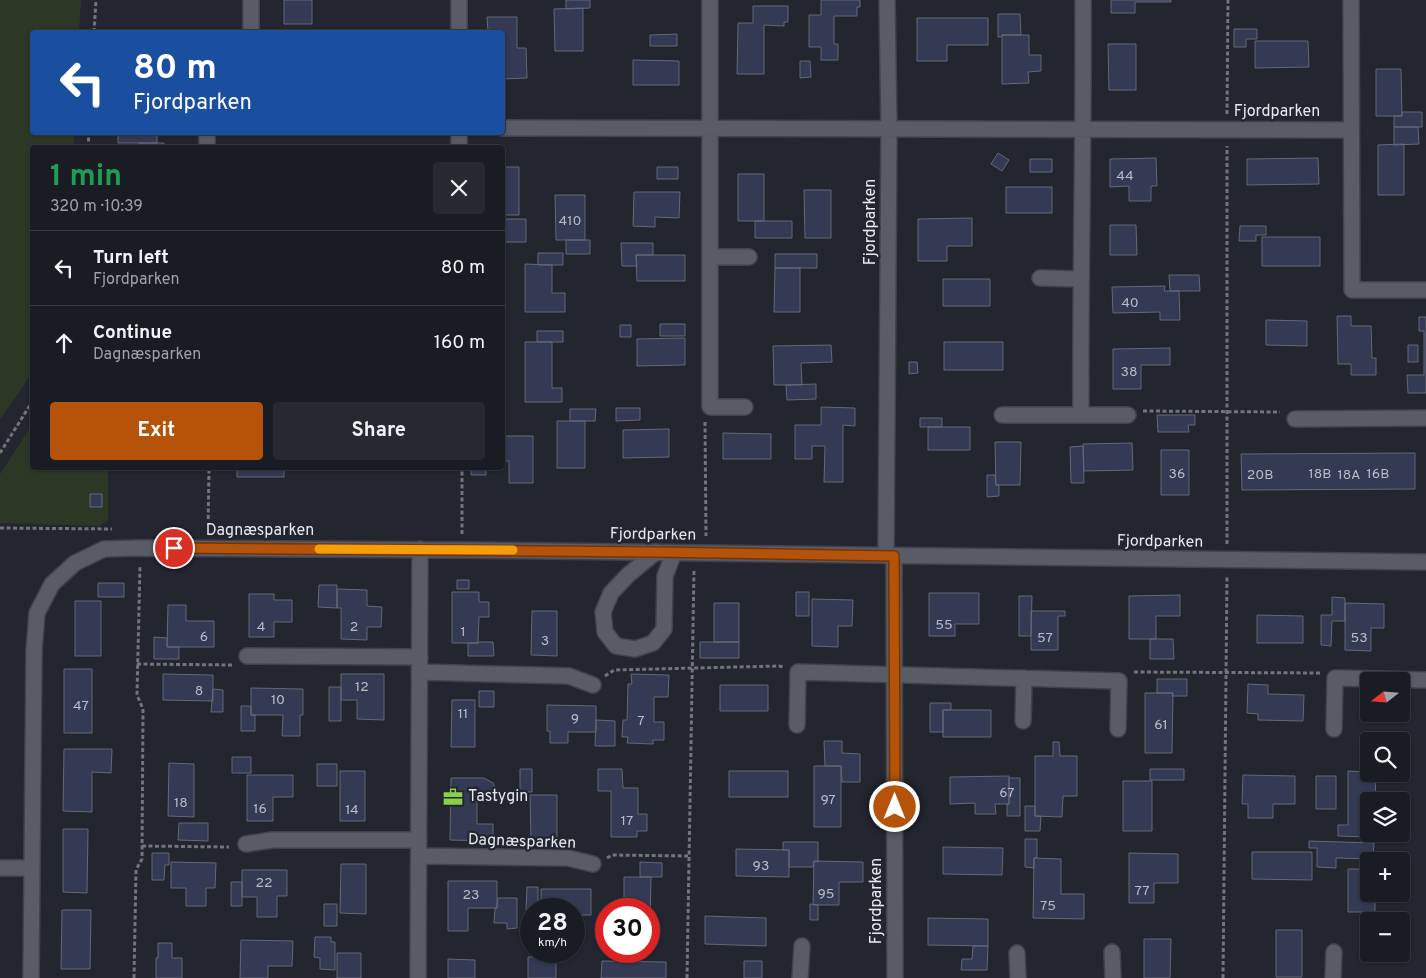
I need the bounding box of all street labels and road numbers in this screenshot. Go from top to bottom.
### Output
street label: Fjordparken [1234,102,1320,122]
street label: Fjordparken [861,179,881,265]
street label: Dagnæsparken [206,521,314,541]
street label: Fjordparken [610,524,696,546]
street label: Fjordparken [1117,531,1203,553]
street label: Dagnæsparken [467,830,577,854]
street label: Fjordparken [867,858,887,944]

